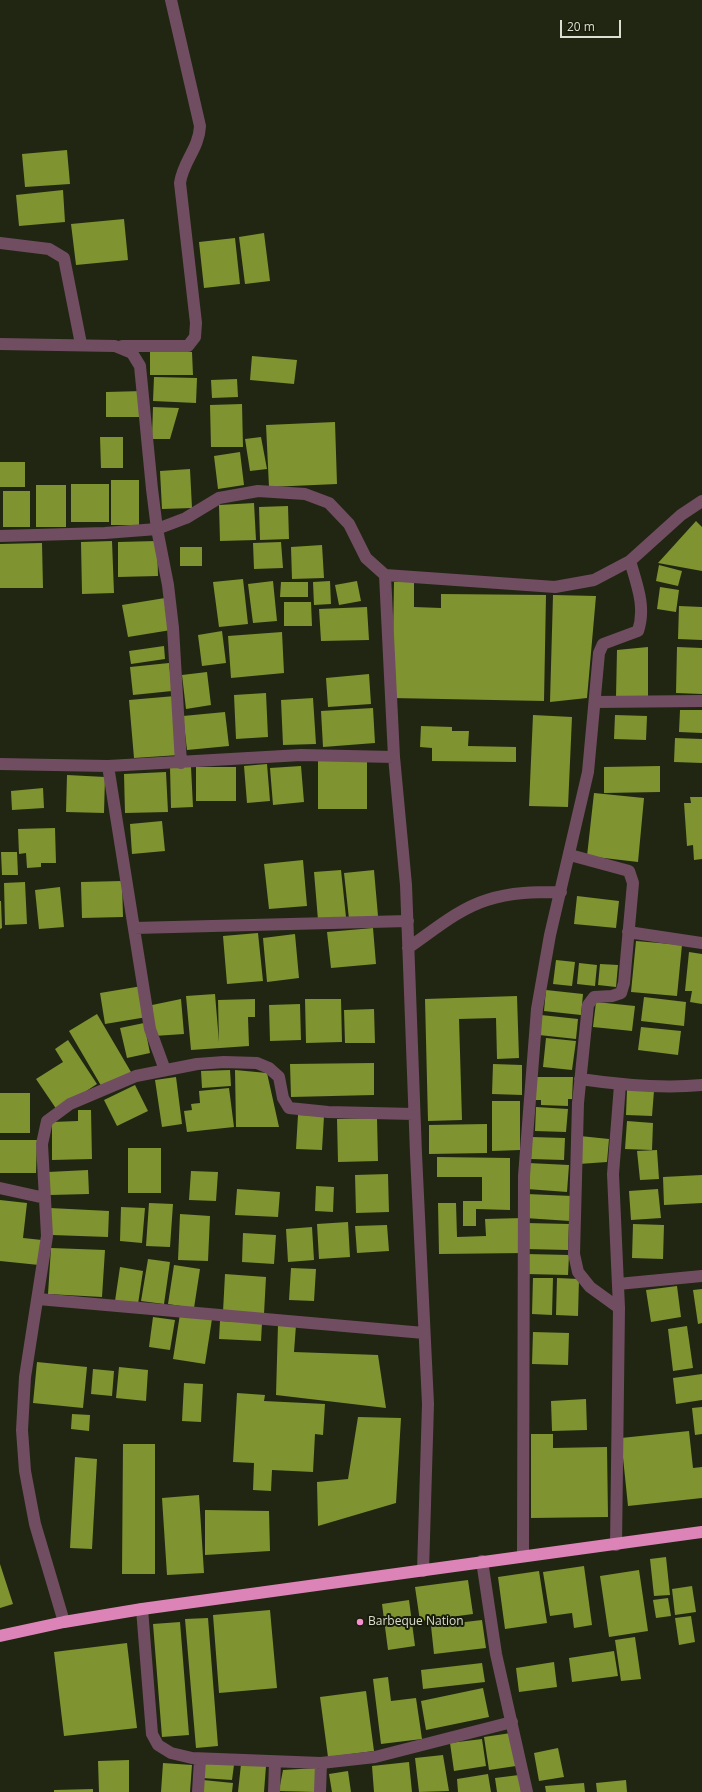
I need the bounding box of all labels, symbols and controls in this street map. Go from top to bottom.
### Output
scale bar [562,12,623,38]
text: 20 m [567,18,595,35]
place label: Barbeque Nation [368,1615,464,1629]
marker: Barbeque Nation [355,1617,365,1627]

